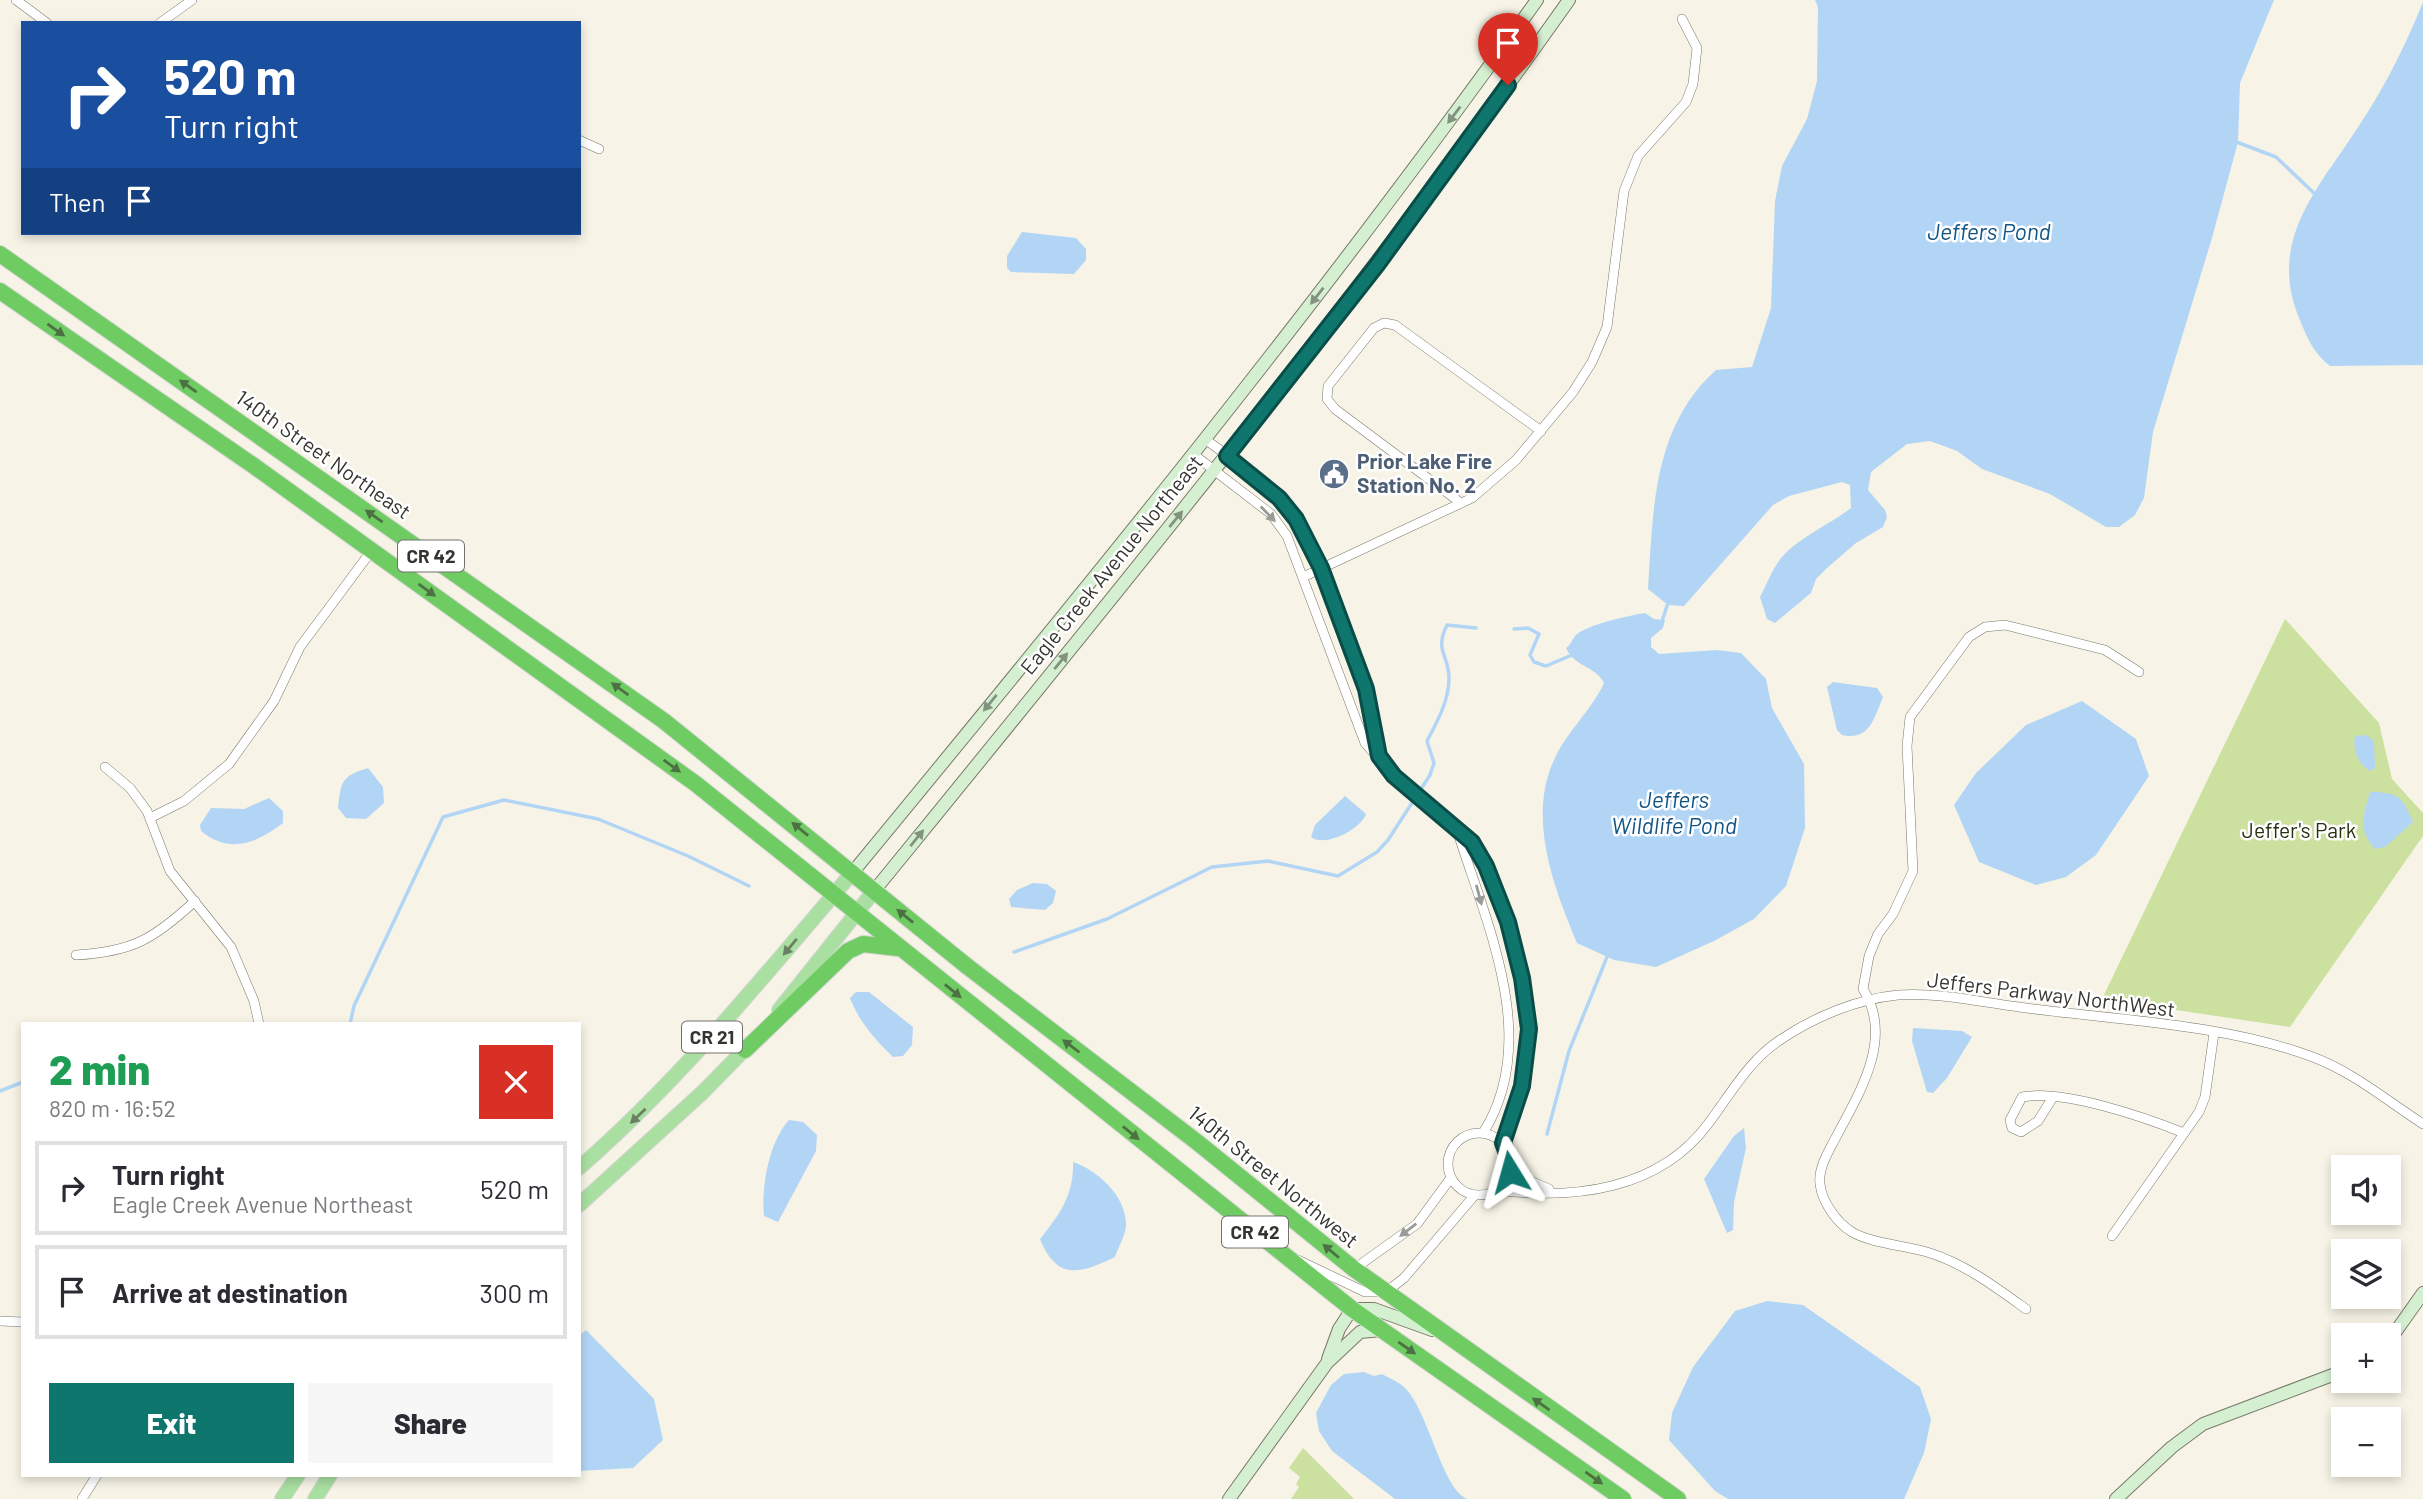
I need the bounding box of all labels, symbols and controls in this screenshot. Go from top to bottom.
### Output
pin [1478,13,1538,85]
icon: arrive [1489,24,1527,62]
text: 520 m [164,46,297,105]
icon: right [49,49,140,140]
text: Turn right [164,106,299,144]
one-way arrow [1448,106,1462,124]
icon: arrive [120,182,158,220]
text: Then [49,186,106,217]
water label: Jeffers Pond [1927,217,2051,245]
one-way arrow [1309,287,1324,305]
one-way arrow [47,323,65,337]
one-way arrow [179,379,197,393]
street label: 140th Street Northeast [232,384,416,523]
place label: Prior Lake Fire Station No. 2 [1357,448,1492,497]
street label: Eagle Creek Avenue Northeast [1015,449,1207,679]
public building icon: Prior Lake Fire Station No. 2 [1317,457,1351,491]
one-way arrow [1260,505,1277,522]
one-way arrow [365,509,383,523]
one-way arrow [1169,511,1184,529]
road number: CR 42 [398,540,464,572]
one-way arrow [418,583,436,597]
one-way arrow [1053,653,1068,671]
one-way arrow [611,683,629,697]
one-way arrow [983,694,998,712]
one-way arrow [663,759,681,773]
water label: Jeffers Wildlife Pond [1611,785,1737,839]
park label: Jeffer's Park [2242,817,2356,842]
one-way arrow [791,822,809,837]
one-way arrow [910,829,925,847]
one-way arrow [1474,884,1485,906]
one-way arrow [897,909,915,924]
one-way arrow [783,938,798,955]
street label: Jeffers Parkway NorthWest [1926,966,2177,1021]
one-way arrow [944,984,962,998]
road number: CR 21 [682,1021,742,1052]
one-way arrow [1063,1039,1081,1054]
text: 2 min [49,1043,150,1093]
button: close [479,1045,553,1119]
text: 820 m · 16:52 [49,1094,176,1122]
street label: 140th Street Northwest [1184,1100,1364,1252]
one-way arrow [629,1108,647,1124]
one-way arrow [1121,1126,1139,1141]
position arrow [1473,1135,1547,1209]
map controls [2331,1155,2401,1477]
button: sound [2331,1155,2401,1225]
text: Turn right [112,1159,225,1190]
icon: right [53,1169,91,1207]
text: 520 m [480,1173,549,1204]
text: Eagle Creek Avenue Northeast [112,1190,413,1218]
road number: CR 42 [1222,1216,1288,1248]
one-way arrow [1400,1223,1418,1238]
button: layers [2331,1239,2401,1309]
one-way arrow [1323,1243,1341,1258]
icon: arrive [53,1273,91,1311]
text: Arrive at destination [112,1277,348,1308]
text: 300 m [480,1277,549,1308]
button: + [2331,1323,2401,1393]
one-way arrow [1398,1341,1416,1355]
button: Exit [49,1383,294,1463]
button: Share [308,1383,553,1463]
one-way arrow [1532,1397,1550,1411]
button: − [2331,1407,2401,1477]
one-way arrow [1584,1471,1603,1484]

